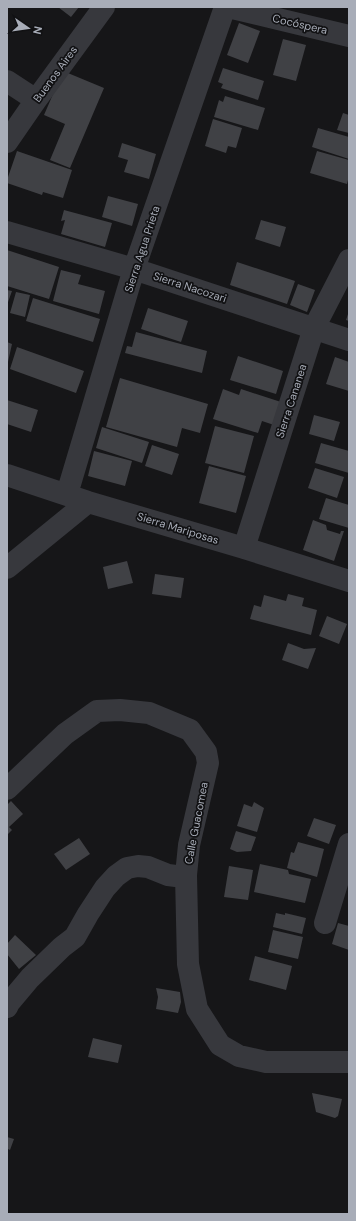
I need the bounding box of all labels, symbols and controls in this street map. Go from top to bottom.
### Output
north arrow [8,8,48,48]
street label: Cocóspera [271,11,329,37]
text: N [30,25,45,36]
street label: Buenos Aires [30,43,80,105]
street label: Sierra Agua Prieta [121,204,163,294]
street label: Sierra Nacozari [151,269,229,305]
street label: Sierra Cananea [272,362,310,440]
street label: Sierra Mariposas [135,509,221,547]
street label: Calle Guacomea [181,781,211,865]

